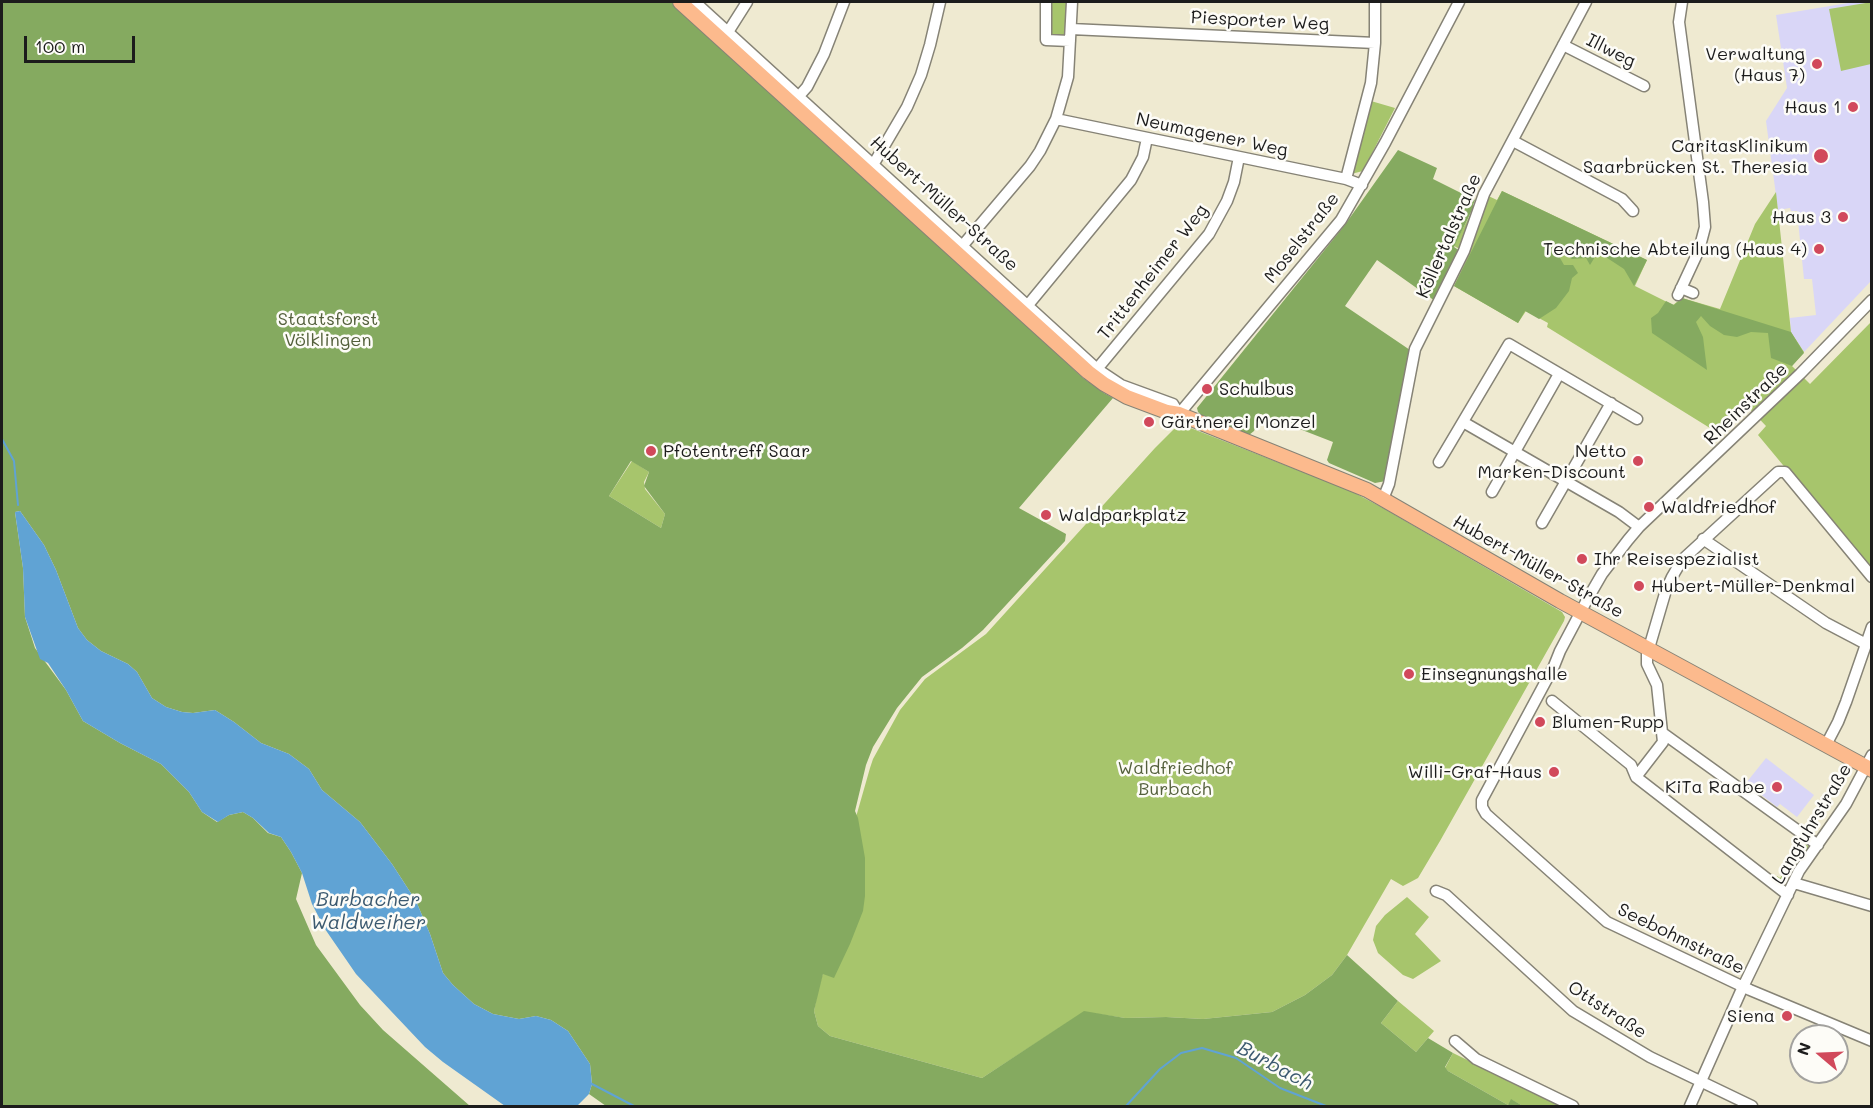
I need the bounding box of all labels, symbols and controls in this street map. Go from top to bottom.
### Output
street label: Piesporter Weg [1190,7,1330,35]
scale bar [27,24,138,62]
street label: Illweg [1583,29,1639,73]
text: 100 m [35,34,85,58]
place label: Verwaltung (Haus 7) [1705,43,1805,86]
marker: Verwaltung (Haus 7) [1810,57,1824,71]
place label: Haus 1 [1785,96,1841,118]
marker: Haus 1 [1846,100,1860,114]
street label: Neumagener Weg [1134,108,1290,162]
street label: Hubert-Müller-Straße [866,132,1022,276]
place label: CaritasKlinikum Saarbrücken St. Theresia [1583,135,1808,178]
marker: CaritasKlinikum Saarbrücken St. Theresia [1812,147,1830,165]
street label: Köllertalstraße [1412,170,1486,302]
street label: Moselstraße [1260,188,1344,288]
street label: Trittenheimer Weg [1093,200,1213,344]
place label: Haus 3 [1772,206,1831,228]
marker: Haus 3 [1836,210,1850,224]
place label: Technische Abteilung (Haus 4) [1543,238,1807,260]
marker: Technische Abteilung (Haus 4) [1812,242,1826,256]
park label: Staatsforst Völklingen [278,308,378,350]
street label: Rheinstraße [1700,359,1792,449]
place label: Schulbus [1219,378,1294,400]
marker: Schulbus [1200,382,1214,396]
place label: Gärtnerei Monzel [1161,411,1316,433]
marker: Gärtnerei Monzel [1142,415,1156,429]
place label: Pfotentreff Saar [663,440,810,462]
place label: Netto Marken-Discount [1478,440,1626,482]
marker: Pfotentreff Saar [644,444,658,458]
marker: Netto Marken-Discount [1631,454,1645,468]
place label: Waldfriedhof [1661,496,1776,518]
marker: Waldfriedhof [1642,500,1656,514]
place label: Waldparkplatz [1058,504,1187,526]
marker: Waldparkplatz [1039,508,1053,522]
street label: Hubert-Müller-Straße [1449,511,1627,623]
place label: Ihr Reisespezialist [1594,548,1759,570]
marker: Ihr Reisespezialist [1575,552,1589,566]
place label: Hubert-Müller-Denkmal [1651,575,1855,597]
marker: Hubert-Müller-Denkmal [1632,579,1646,593]
place label: Einsegnungshalle [1421,663,1568,685]
marker: Einsegnungshalle [1402,667,1416,681]
place label: Blumen-Rupp [1552,711,1664,733]
marker: Blumen-Rupp [1533,715,1547,729]
park label: Waldfriedhof Burbach [1118,757,1232,800]
street label: Langfuhrstraße [1768,760,1856,888]
place label: Willi-Graf-Haus [1408,761,1542,783]
marker: Willi-Graf-Haus [1547,765,1561,779]
place label: KiTa Raabe [1665,776,1765,798]
marker: KiTa Raabe [1770,780,1784,794]
water label: Burbacher Waldweiher [310,888,426,935]
street label: Seebohmstraße [1614,899,1748,979]
street label: Ottstraße [1564,977,1650,1043]
place label: Siena [1727,1005,1775,1027]
marker: Siena [1780,1009,1794,1023]
north arrow [1789,1024,1849,1084]
water label: Burbach [1233,1036,1317,1096]
text: N [1791,1039,1815,1058]

